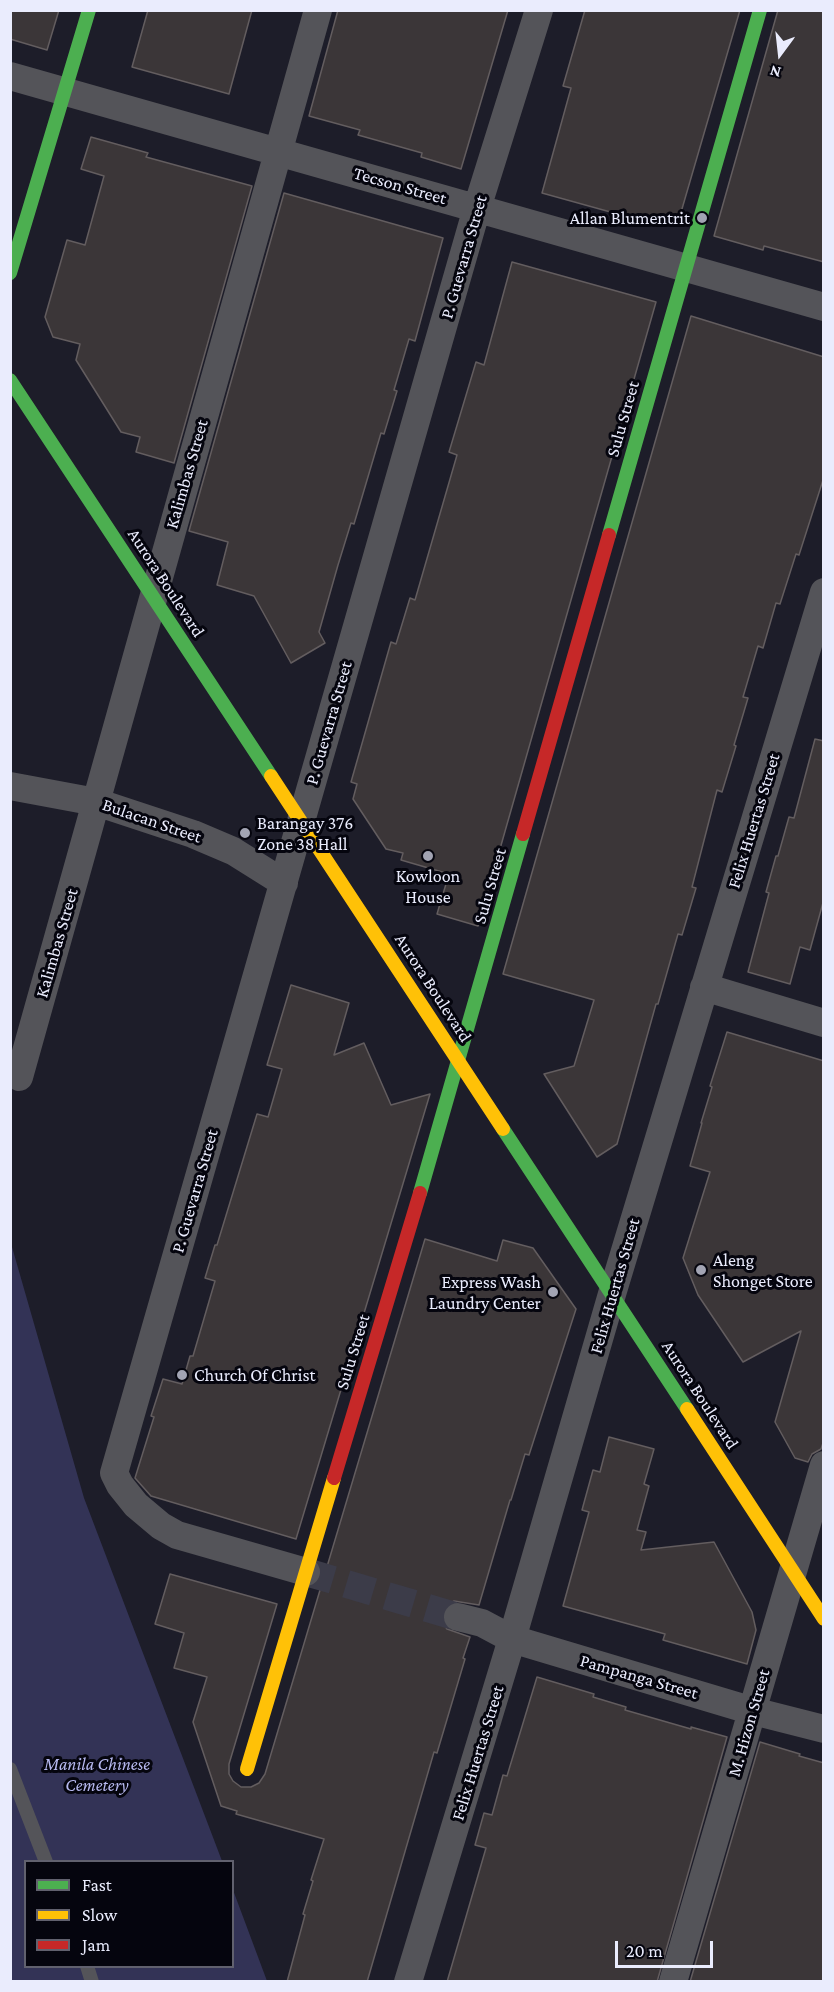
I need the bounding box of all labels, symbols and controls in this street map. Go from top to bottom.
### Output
north arrow [750,24,810,84]
text: N [768,62,783,81]
street label: Tecson Street [351,162,449,210]
street label: P. Guevarra Street [436,193,492,321]
place label: Allan Blumentrit [570,207,690,229]
marker: Allan Blumentrit [695,211,709,225]
street label: Sulu Street [602,379,644,459]
street label: Kalimbas Street [161,417,213,531]
street label: Aurora Boulevard [123,525,209,641]
street label: P. Guevarra Street [301,659,357,787]
street label: Felix Huertas Street [723,751,785,891]
street label: Bulacan Street [100,794,204,848]
place label: Barangay 376 Zone 38 Hall [257,812,353,854]
marker: Barangay 376 Zone 38 Hall [238,826,252,840]
street label: Sulu Street [469,846,511,926]
marker: Kowloon House [421,849,435,863]
place label: Kowloon House [396,865,460,908]
street label: Kalimbas Street [31,886,83,1000]
street label: Aurora Boulevard [390,930,476,1046]
street label: P. Guevarra Street [167,1127,223,1255]
street label: Felix Huertas Street [585,1216,645,1356]
place label: Aleng Shonget Store [713,1249,813,1292]
marker: Aleng Shonget Store [694,1263,708,1277]
place label: Express Wash Laundry Center [429,1271,541,1314]
marker: Express Wash Laundry Center [546,1285,560,1299]
street label: Sulu Street [331,1312,375,1392]
street label: Aurora Boulevard [657,1337,743,1453]
place label: Church Of Christ [194,1364,315,1386]
marker: Church Of Christ [175,1368,189,1382]
street label: Pampanga Street [578,1650,700,1704]
street label: M. Hizon Street [723,1667,775,1779]
street label: Felix Huertas Street [447,1683,509,1823]
park label: Manila Chinese Cemetery [44,1753,150,1796]
legend [24,1860,234,1968]
text: Fast [82,1875,112,1895]
text: Slow [82,1905,117,1925]
scale bar [618,1929,716,1967]
text: Jam [82,1935,110,1955]
text: 20 m [626,1941,663,1961]

